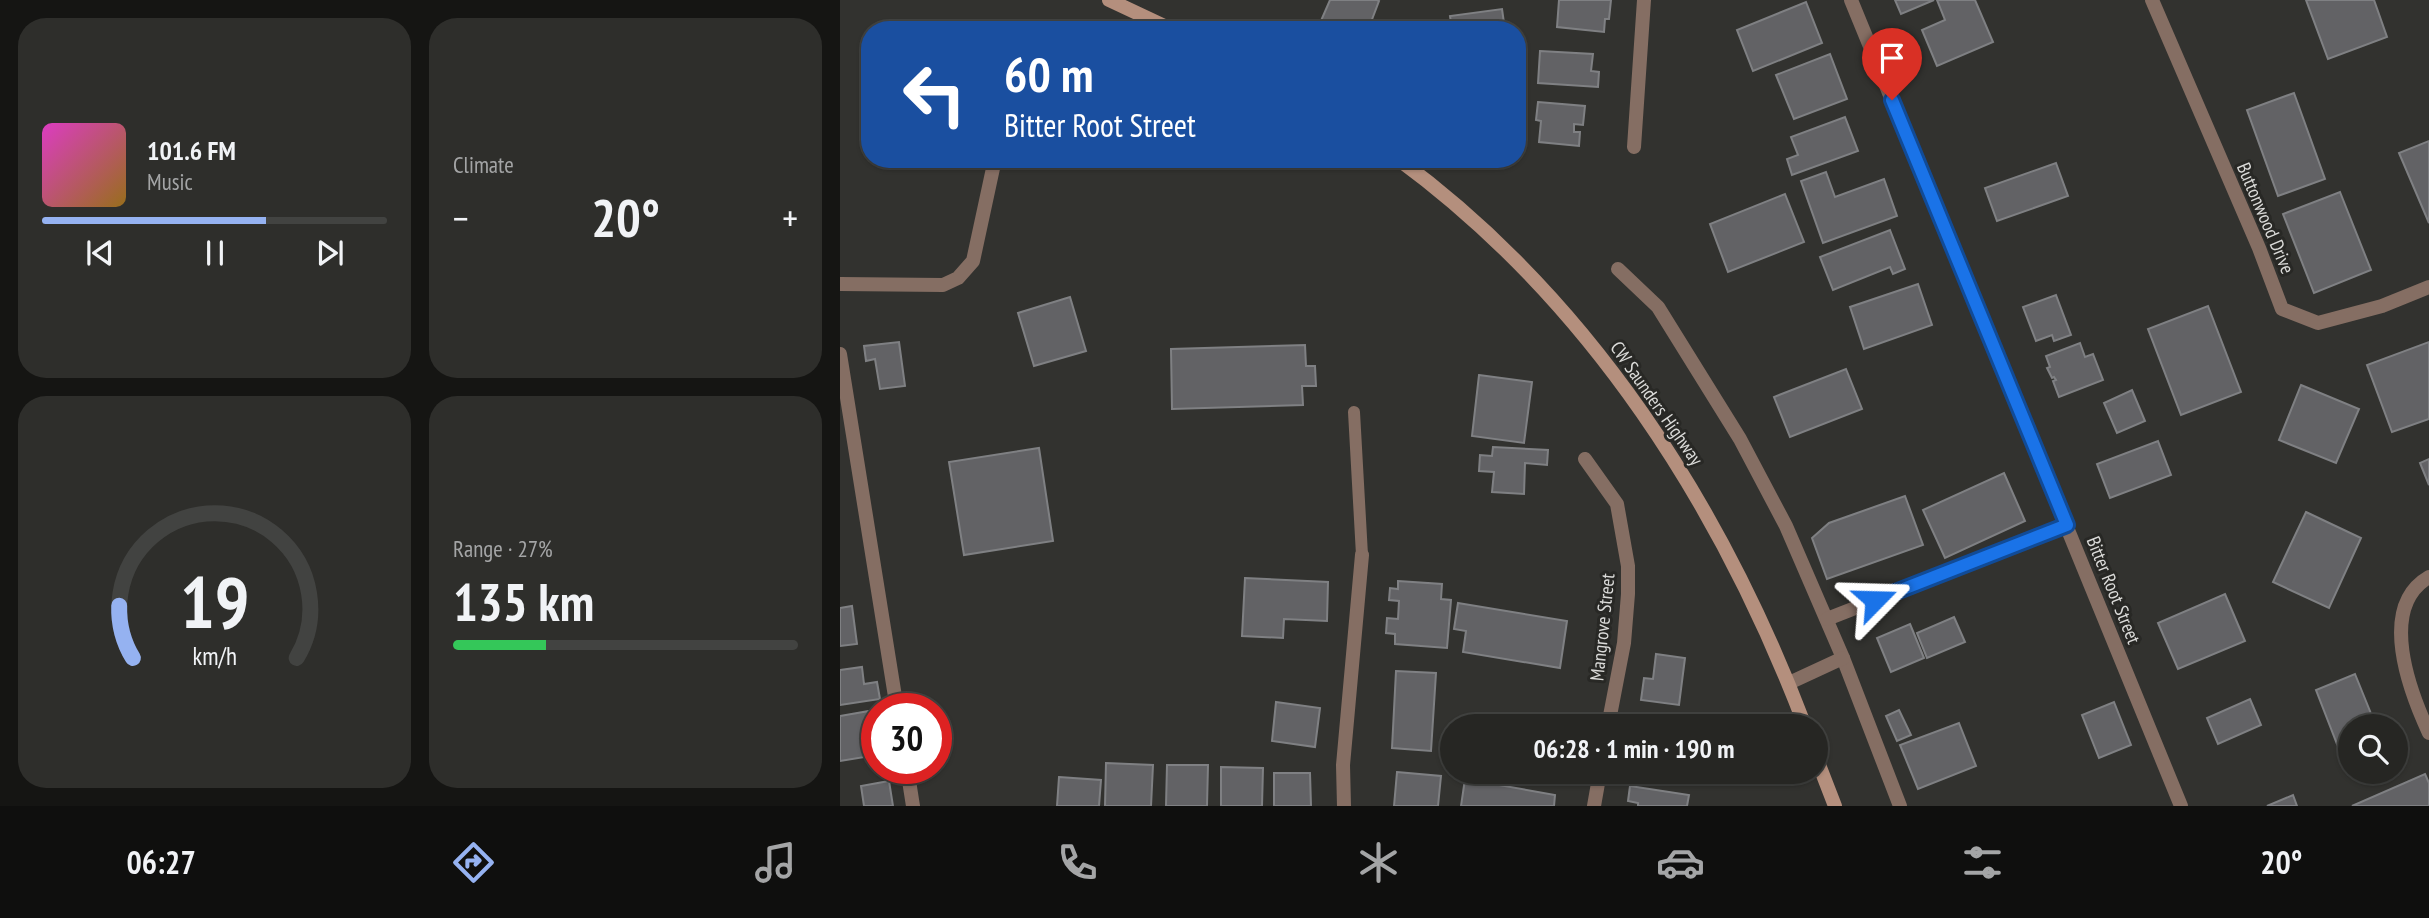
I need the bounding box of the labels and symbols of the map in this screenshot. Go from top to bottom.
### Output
pin [1862,28,1922,100]
street label: Buttonwood Drive [2232,159,2300,277]
street label: CW Saunders Highway [1605,336,1709,470]
street label: Bitter Root Street [2082,533,2147,648]
position arrow [1838,563,1912,637]
street label: Mangrove Street [1584,571,1620,682]
speed limit sign: 30 [861,693,952,784]

